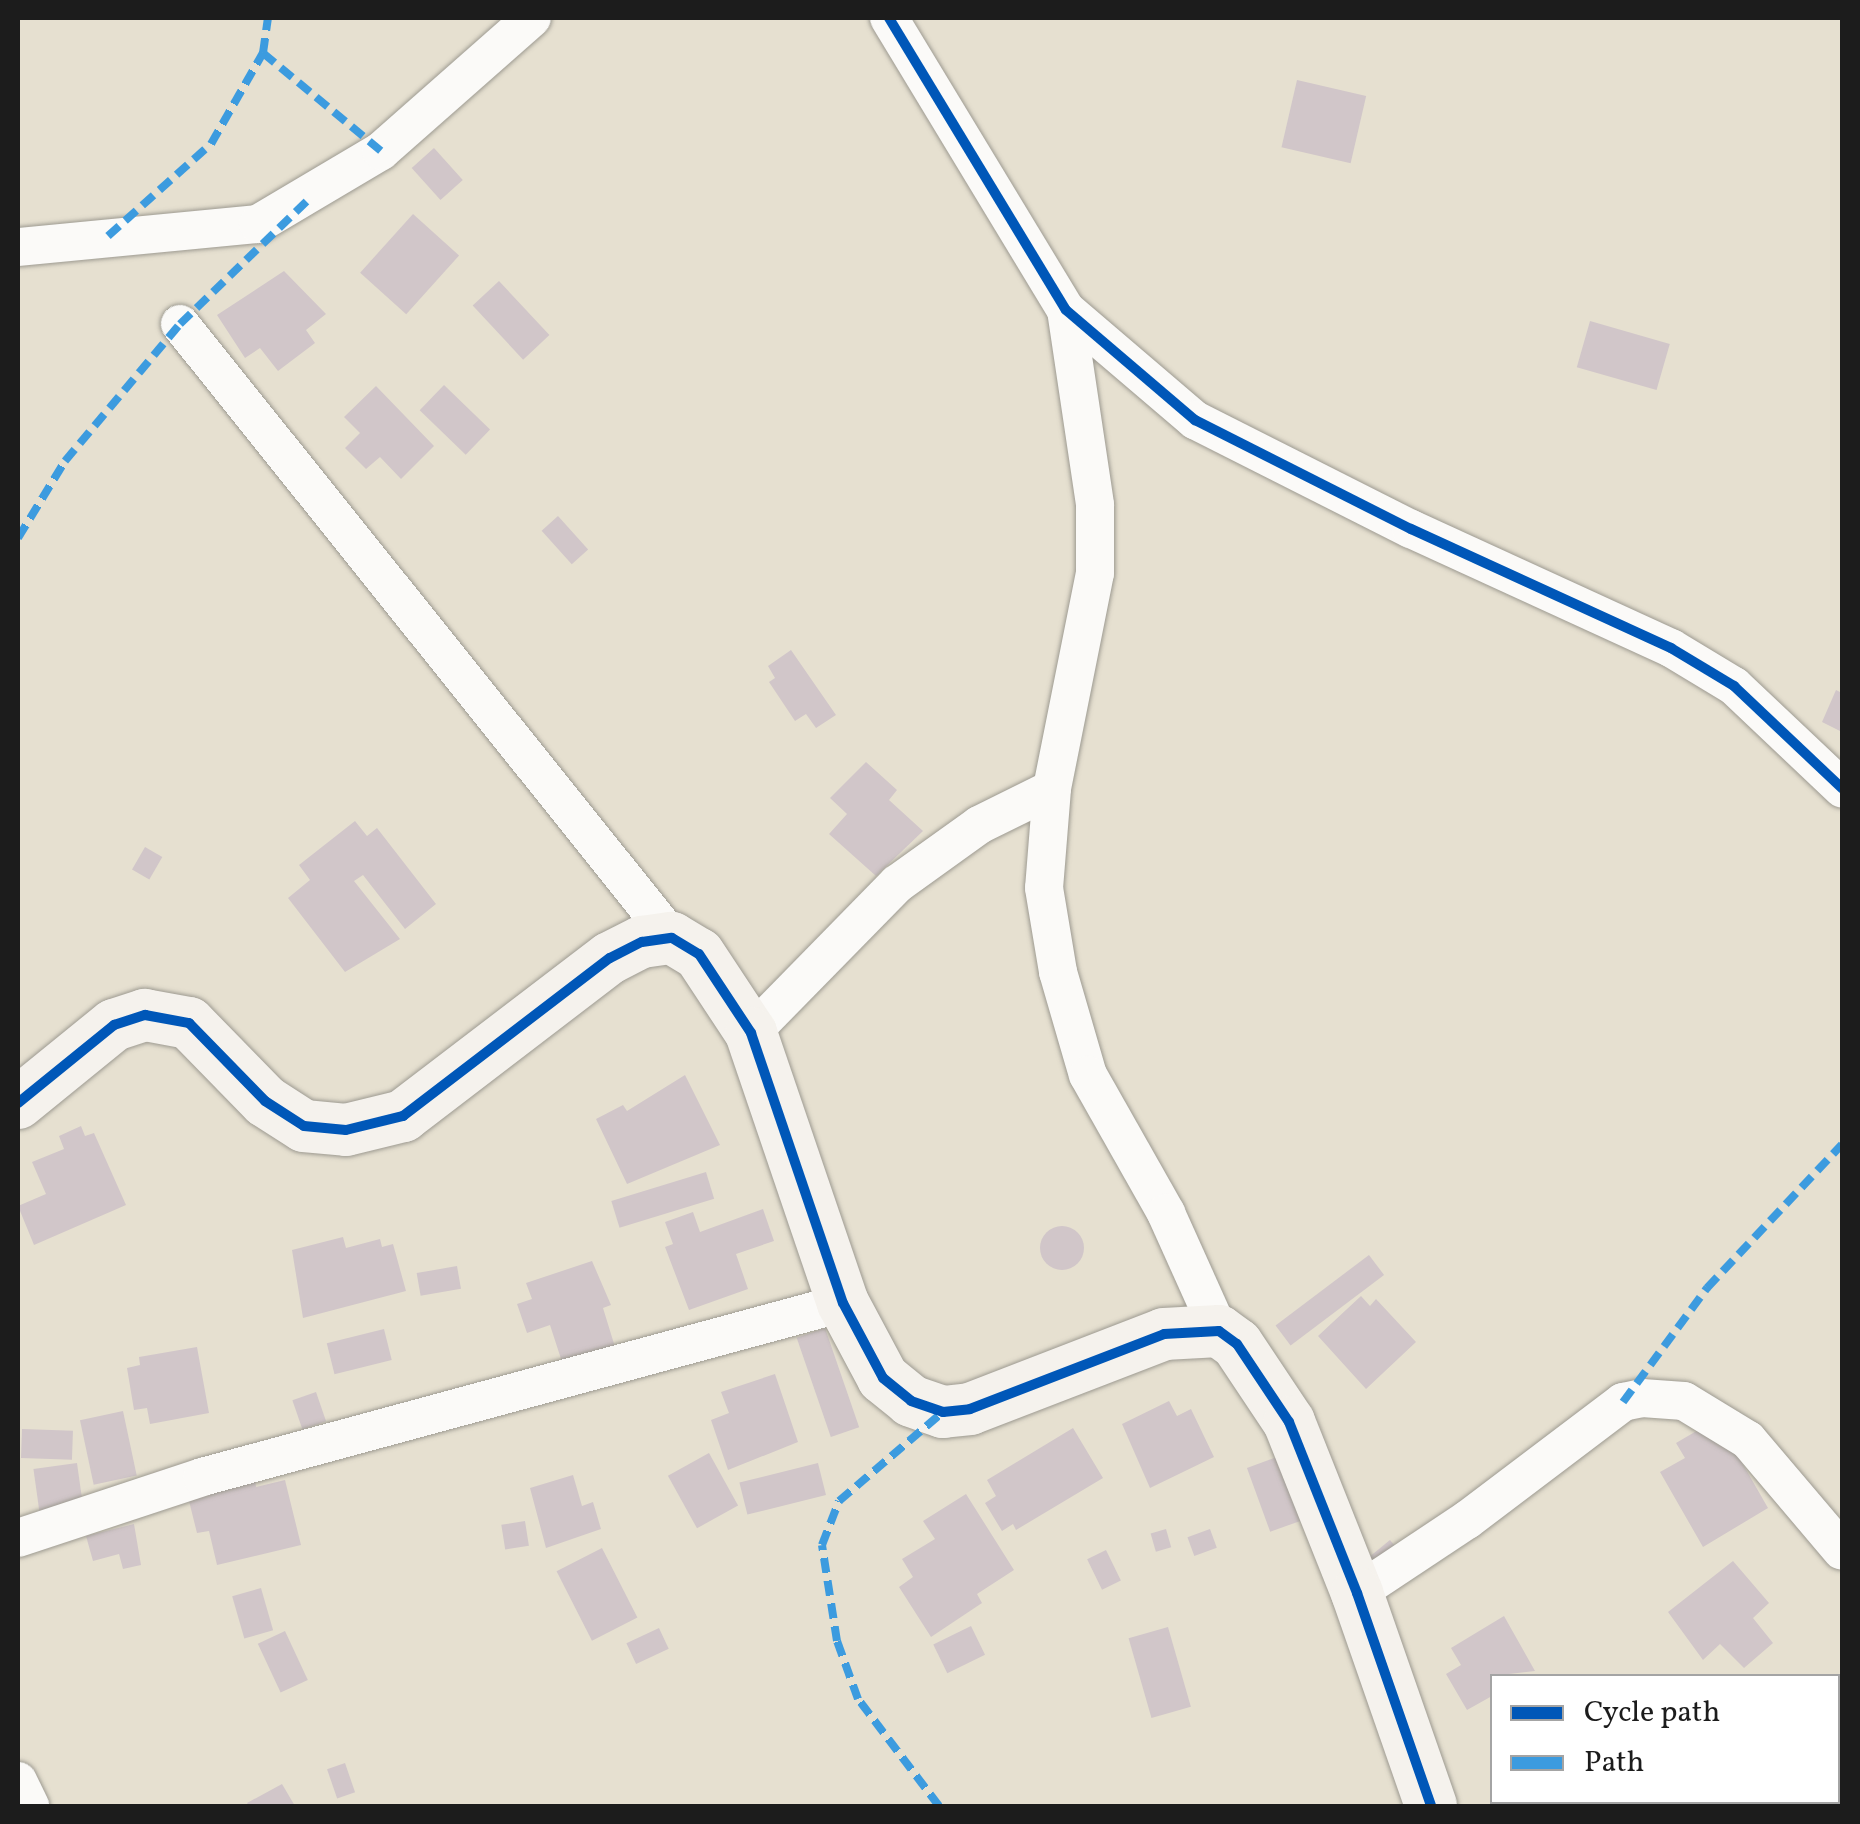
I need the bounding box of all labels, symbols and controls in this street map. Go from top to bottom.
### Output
legend [1490,1674,1840,1804]
text: Cycle path [1584,1692,1720,1734]
text: Path [1584,1742,1644,1784]

